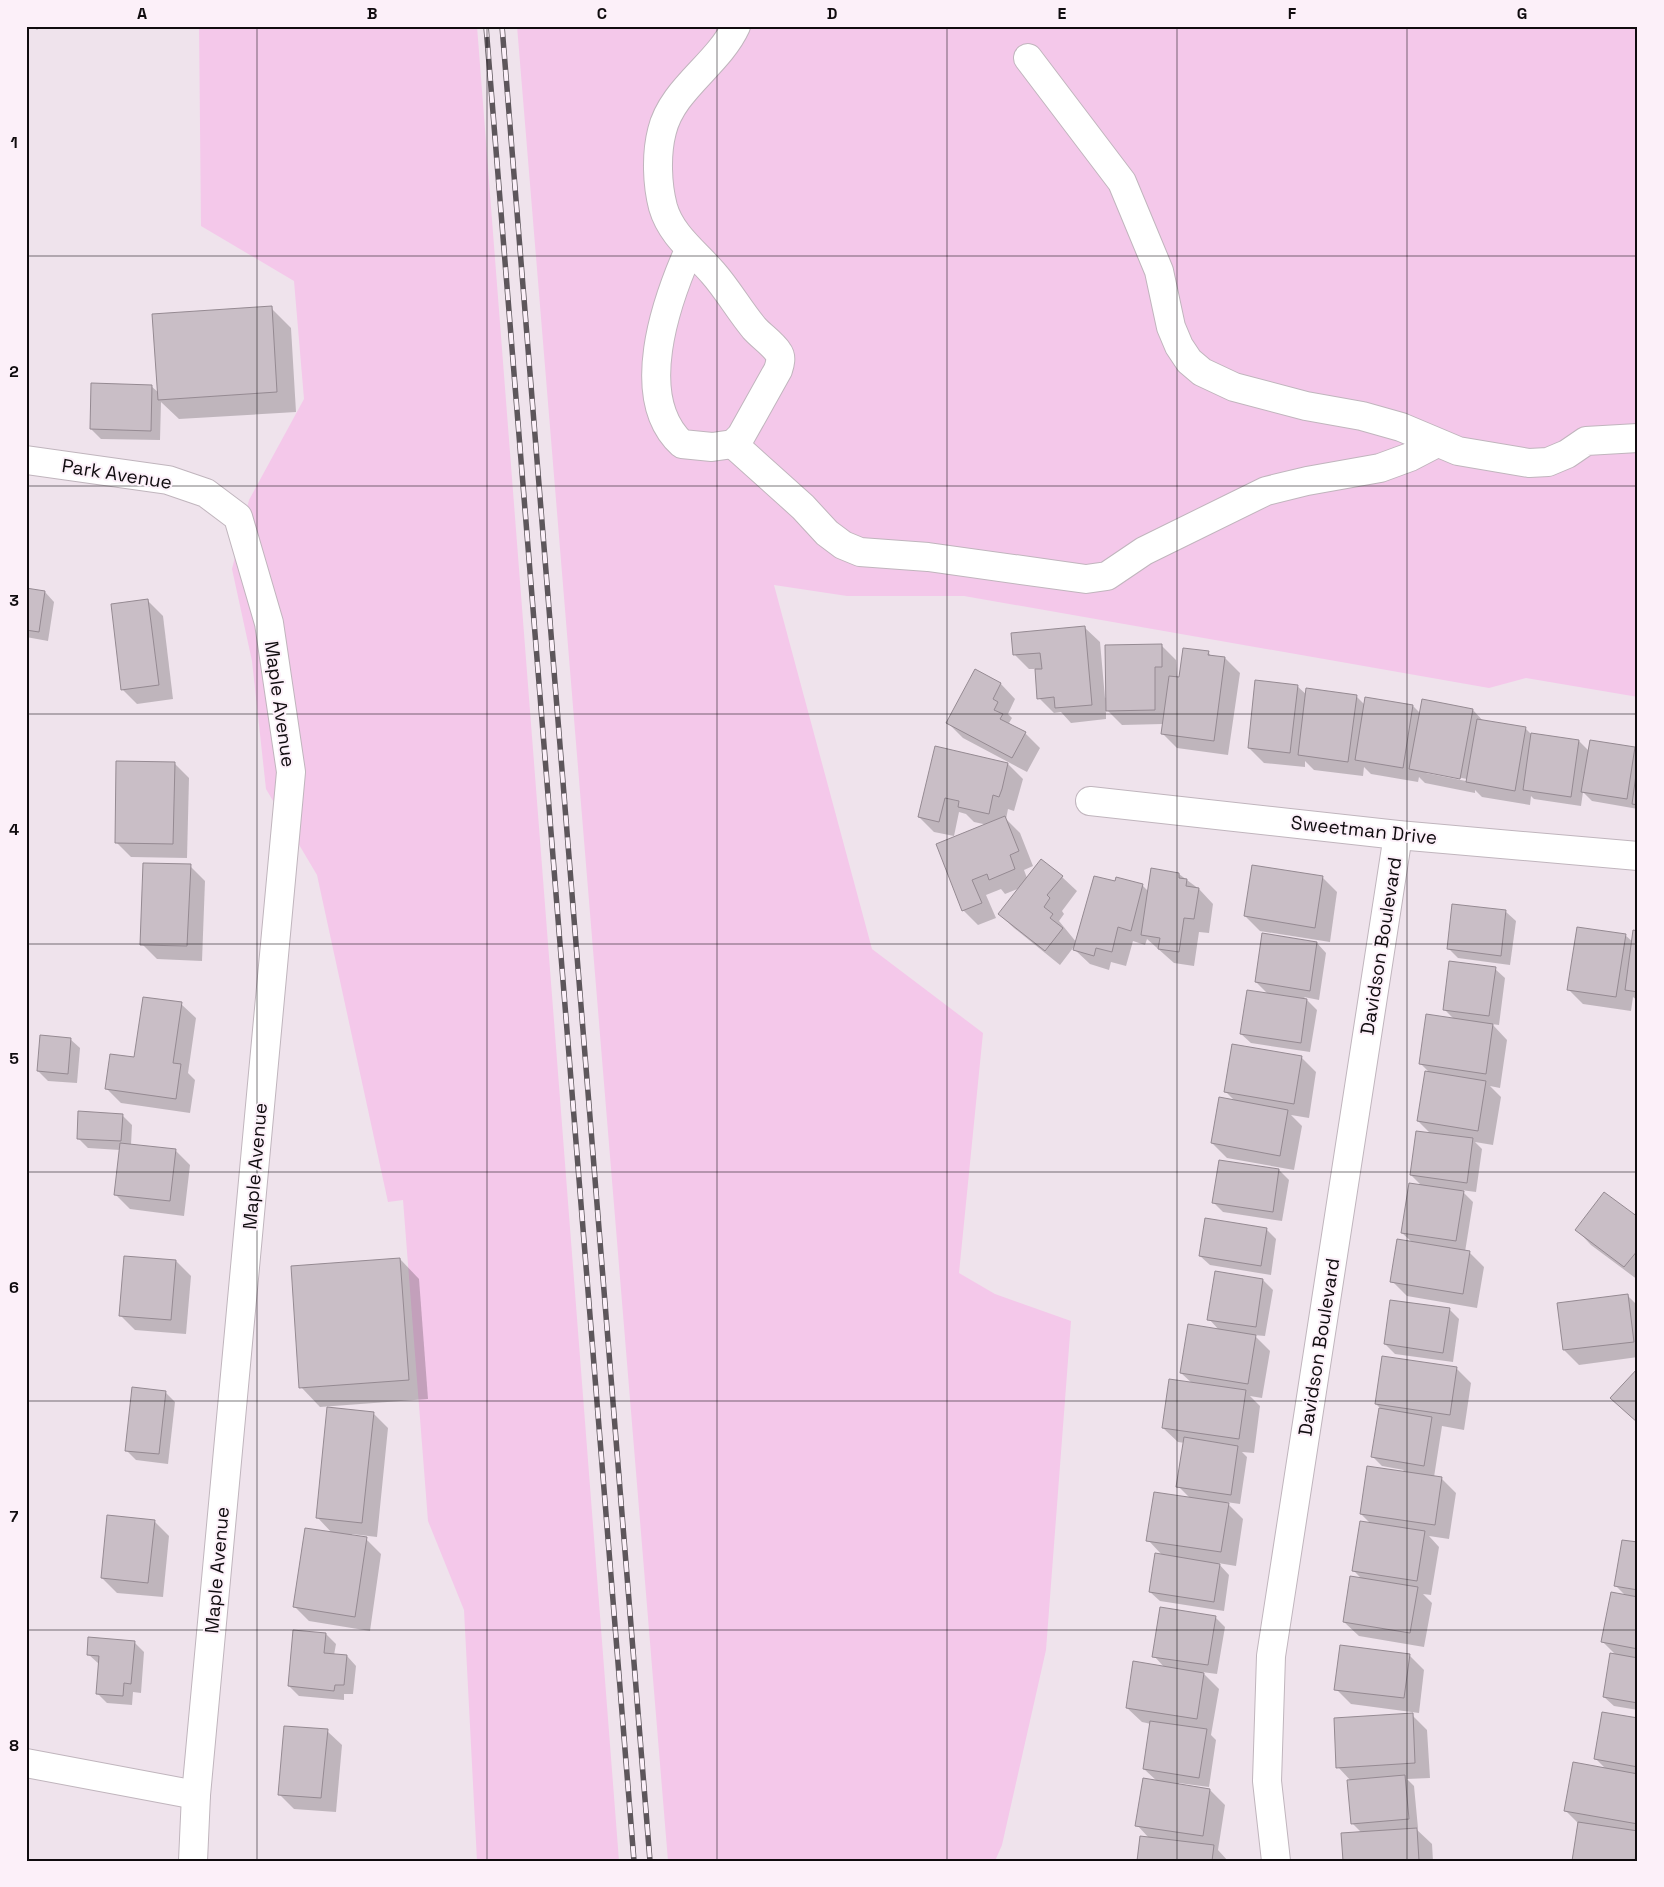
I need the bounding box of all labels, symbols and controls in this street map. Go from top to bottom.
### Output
text: A [137,3,147,24]
text: B [367,3,377,24]
text: C [597,3,607,24]
text: D [827,3,837,24]
text: E [1058,3,1067,24]
text: F [1288,3,1297,24]
text: G [1517,3,1527,24]
text: 1 [10,132,18,153]
text: 2 [9,361,19,382]
street label: Park Avenue [60,453,174,495]
text: 3 [9,590,19,611]
street label: Maple Avenue [259,639,301,769]
street label: Sweetman Drive [1290,810,1438,850]
text: 4 [9,819,19,840]
street label: Davidson Boulevard [1355,855,1407,1037]
text: 5 [9,1048,19,1069]
street label: Maple Avenue [237,1102,273,1230]
street label: Davidson Boulevard [1293,1256,1345,1438]
text: 6 [9,1277,19,1298]
text: 7 [10,1506,19,1527]
street label: Maple Avenue [199,1506,235,1634]
text: 8 [9,1735,19,1756]

